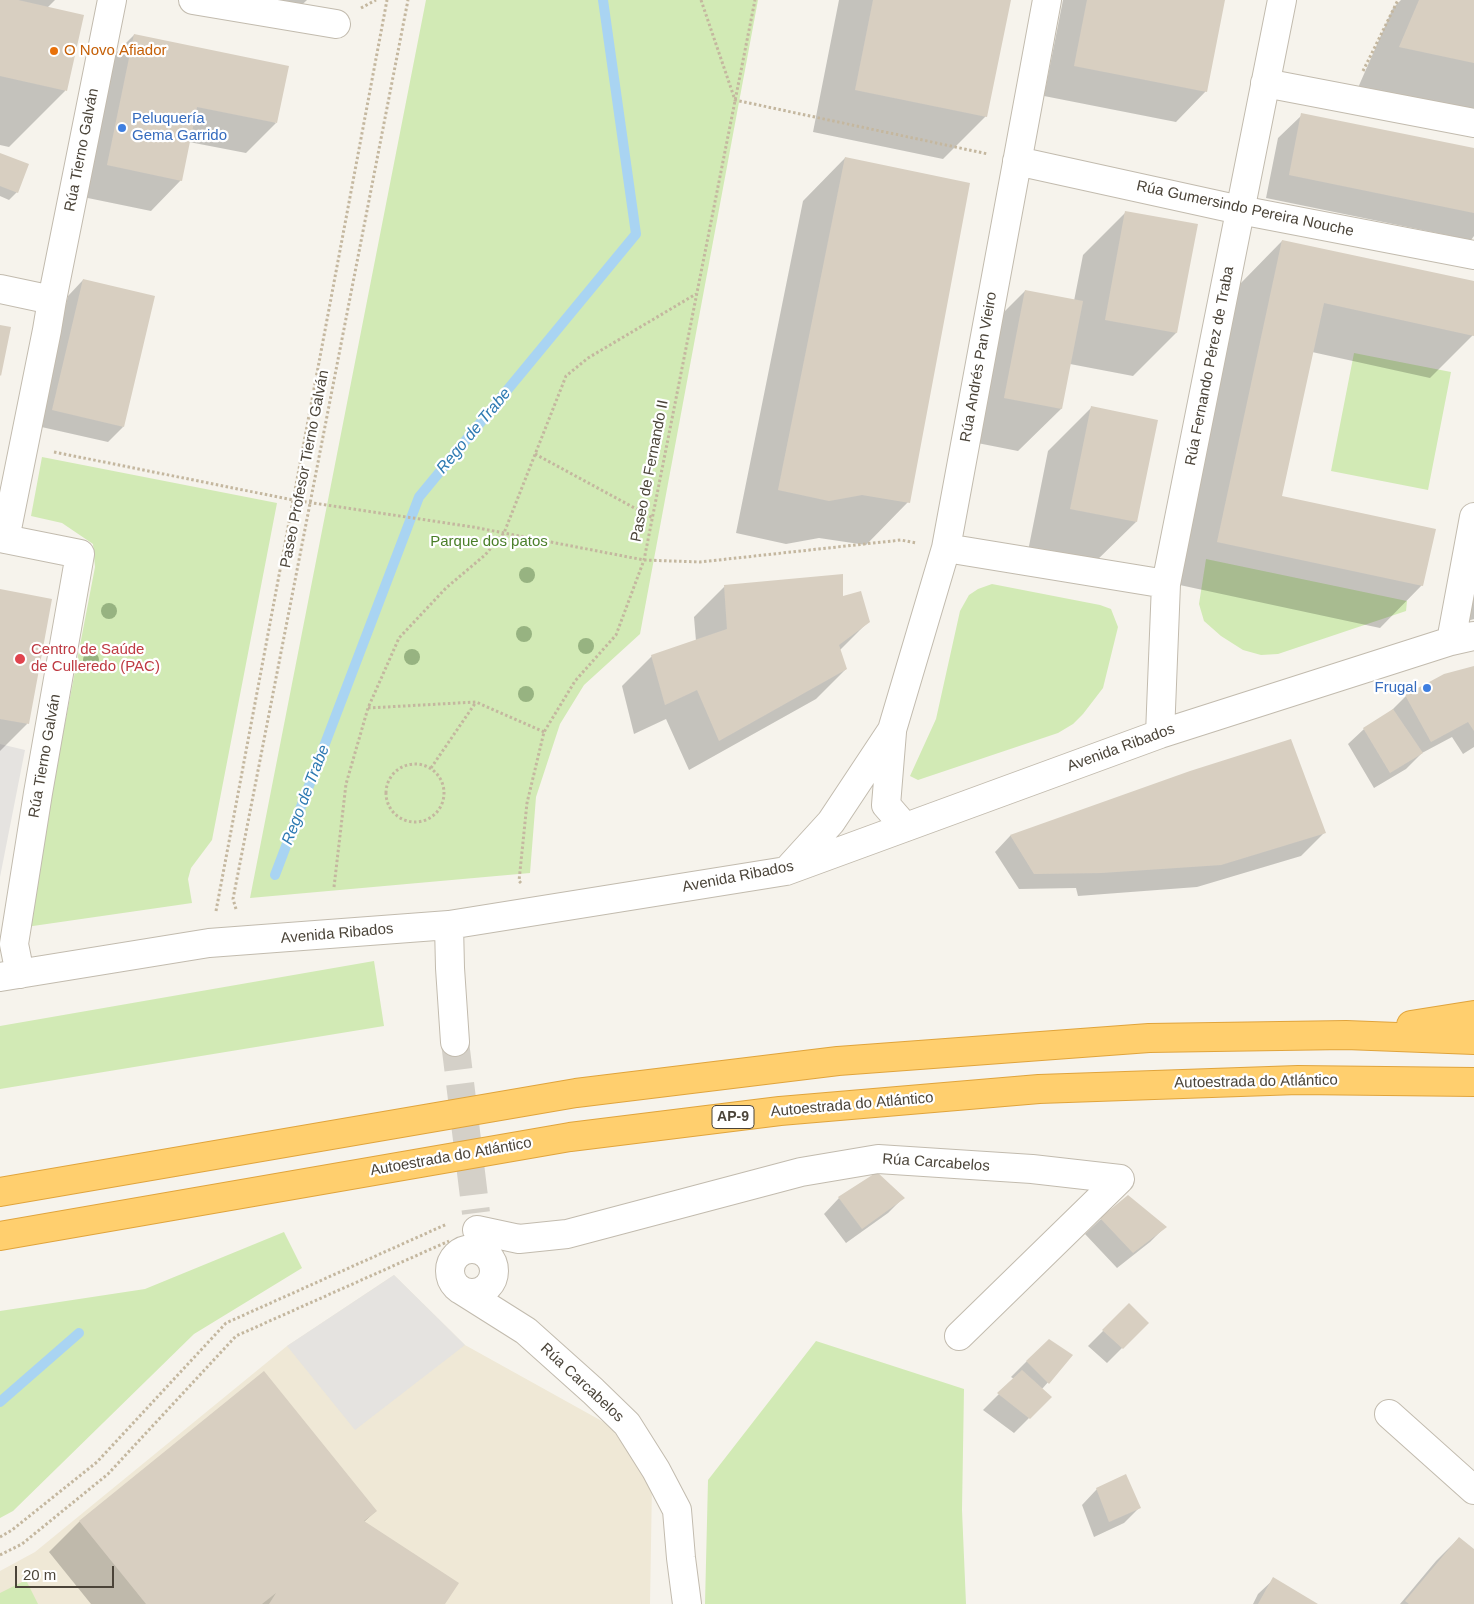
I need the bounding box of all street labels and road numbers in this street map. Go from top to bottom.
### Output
street label: Rúa Tierno Galván [61,87,103,213]
street label: Rúa Gumersindo Pereira Nouche [1135,177,1355,241]
street label: Rúa Fernando Pérez de Traba [1182,265,1238,467]
street label: Rúa Andrés Pan Vieiro [957,290,1001,444]
street label: Paseo Profesor Tierno Galván [277,369,333,569]
street label: Paseo de Fernando II [627,398,673,544]
street label: Rúa Tierno Galván [25,693,65,819]
street label: Avenida Ribados [1065,720,1177,776]
street label: Avenida Ribados [681,857,795,897]
street label: Avenida Ribados [280,920,394,948]
street label: Autoestrada do Atlántico [1174,1072,1338,1092]
street label: Autoestrada do Atlántico [770,1089,934,1121]
road number: AP-9 [712,1106,754,1128]
street label: Autoestrada do Atlántico [369,1134,533,1180]
street label: Rúa Carcabelos [882,1150,990,1176]
street label: Rúa Carcabelos [537,1340,627,1426]

